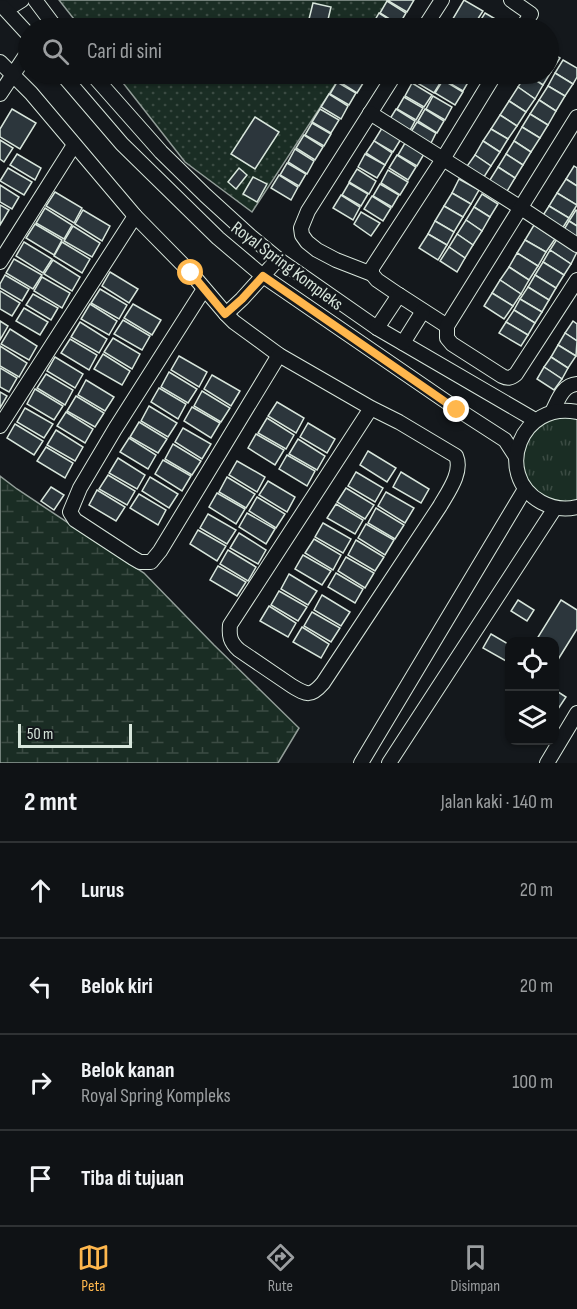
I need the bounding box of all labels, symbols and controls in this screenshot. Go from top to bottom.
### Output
search box [18,18,559,84]
icon: search [39,35,72,68]
text: Cari di sini [87,38,162,65]
street label: Royal Spring Kompleks [227,217,347,315]
route start [177,259,203,285]
route end [443,396,469,422]
map controls [505,637,559,745]
button: locate [505,637,559,691]
button: layers [505,691,559,745]
scale bar [18,721,132,748]
text: 50 m [27,725,53,744]
text: 2 mnt [24,787,77,818]
text: Jalan kaki · 140 m [441,790,553,814]
icon: ahead [24,874,57,907]
text: Lurus [81,877,124,904]
text: 20 m [520,878,553,902]
icon: left [24,970,57,1003]
text: Belok kiri [81,973,153,1000]
text: 20 m [520,974,553,998]
text: Belok kanan [81,1057,174,1084]
icon: right [24,1066,57,1099]
text: 100 m [512,1070,553,1094]
text: Royal Spring Kompleks [81,1084,231,1108]
icon: arrive [24,1162,57,1195]
text: Tiba di tujuan [81,1165,184,1192]
tab: Peta [77,1241,110,1296]
tab: Rute [264,1241,297,1296]
tab: Disimpan [451,1241,500,1296]

